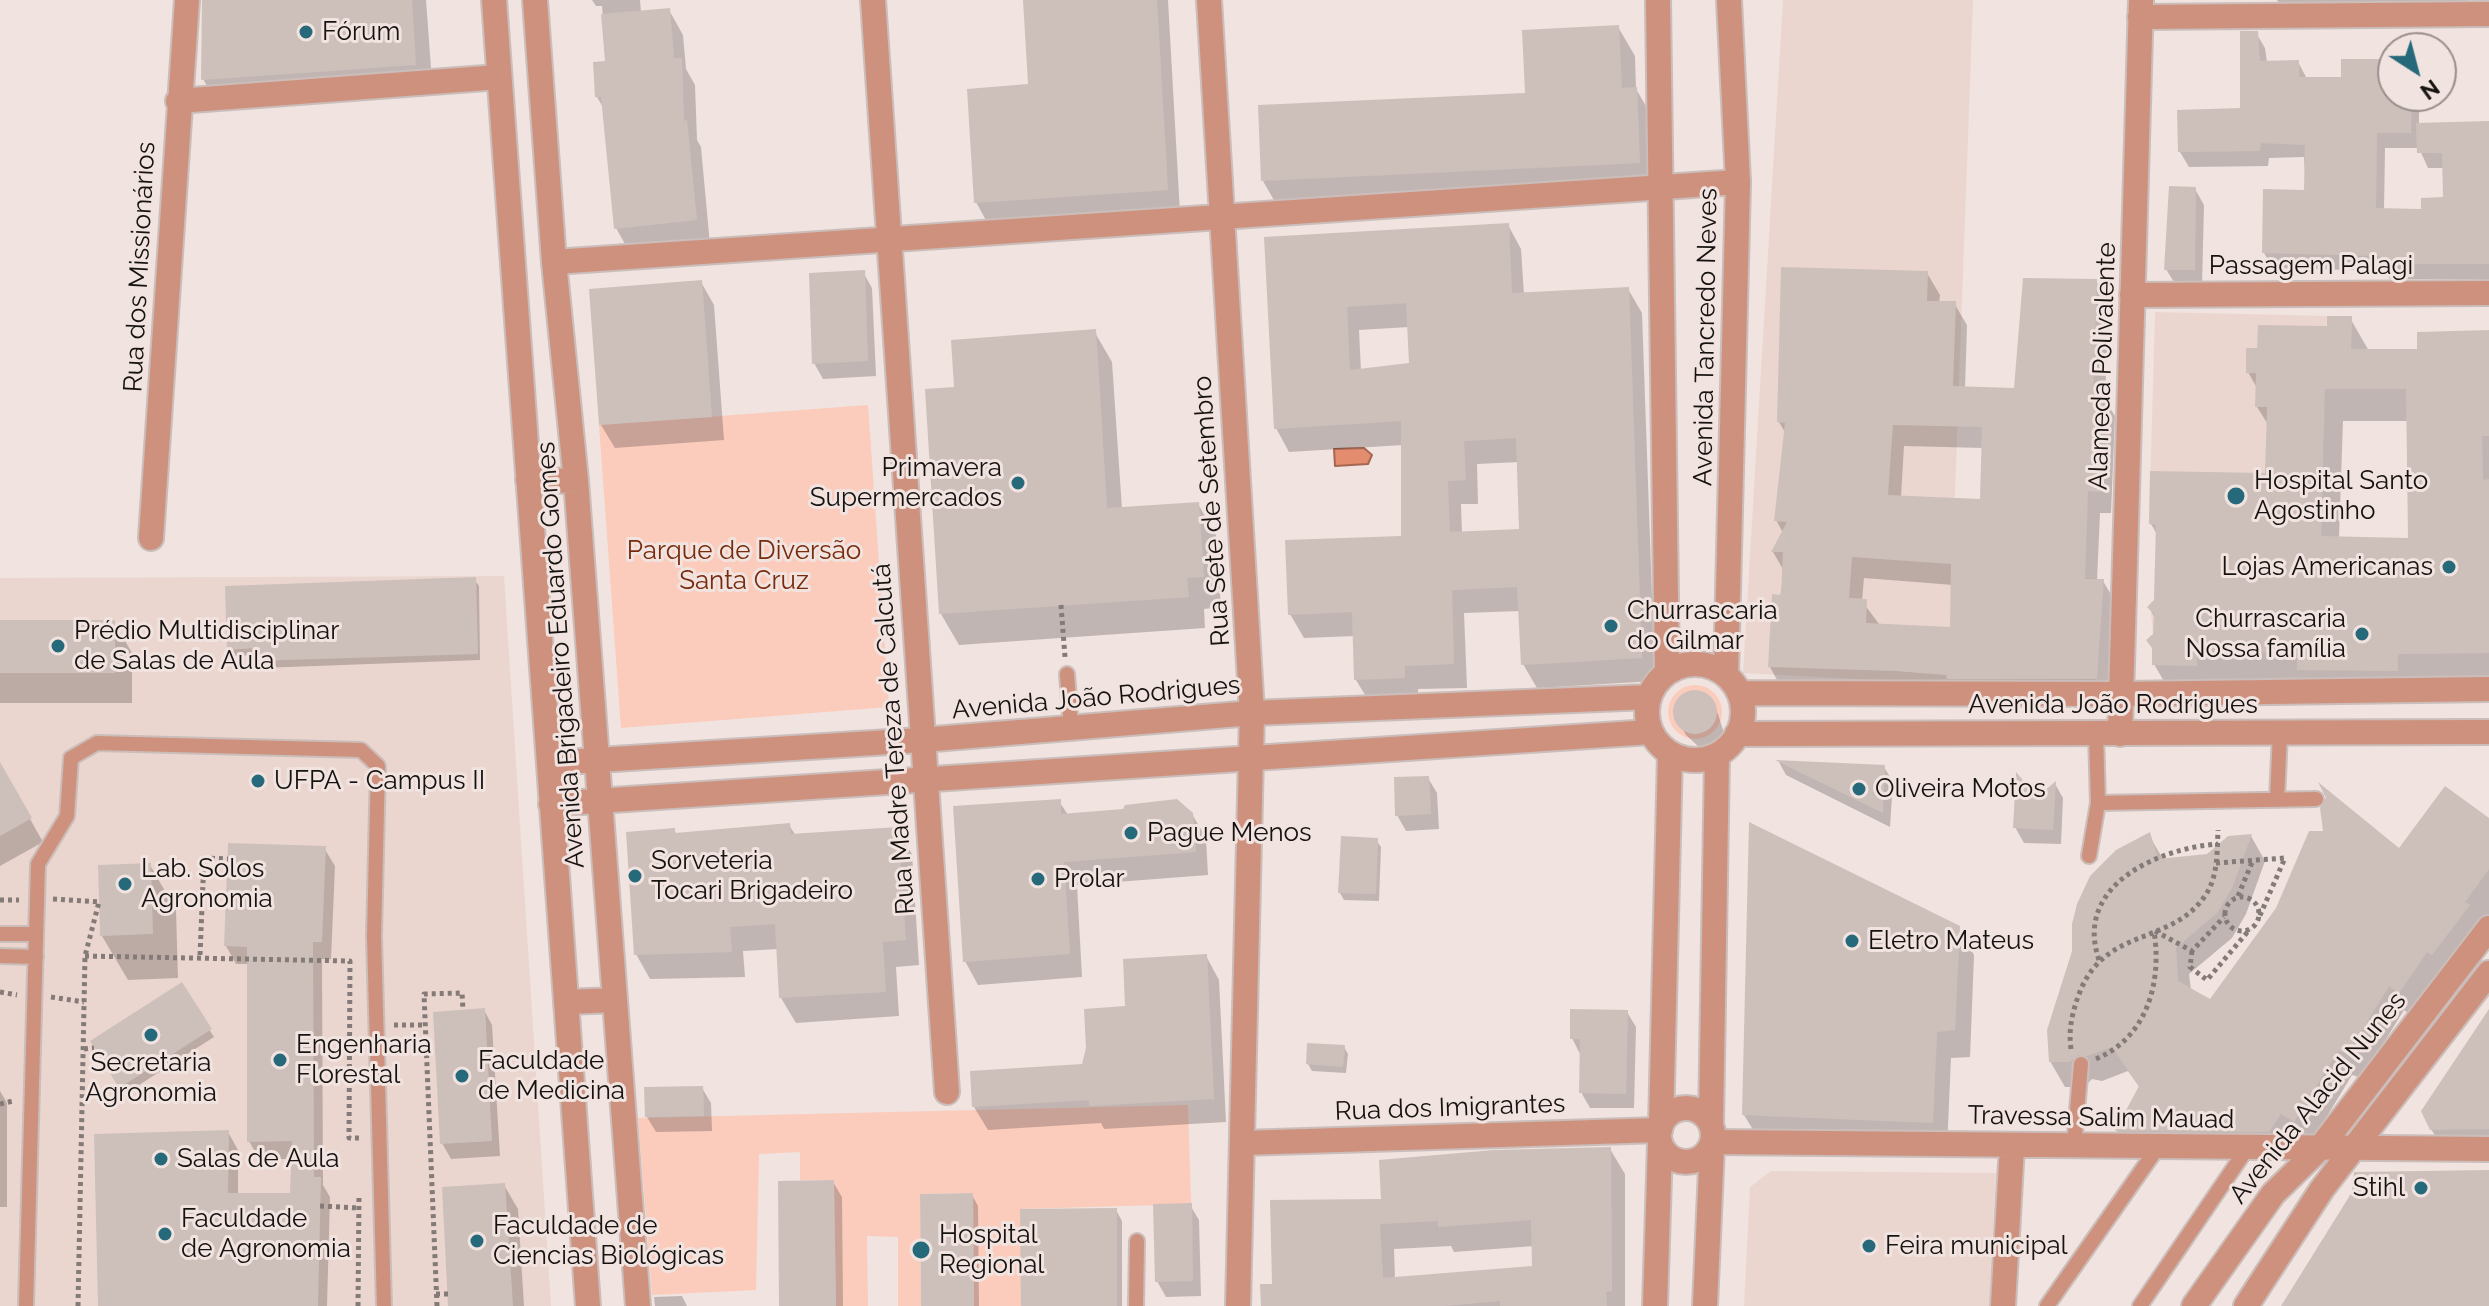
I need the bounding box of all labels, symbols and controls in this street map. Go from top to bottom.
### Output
place label: Fórum [322,16,400,48]
marker: Fórum [297,23,315,41]
north arrow [2377,32,2457,112]
text: N [2416,74,2444,105]
street label: Rua dos Missionários [118,141,162,393]
street label: Avenida Tancredo Neves [1688,188,1724,486]
street label: Alameda Polivalente [2083,242,2123,490]
street label: Passagem Palagi [2209,250,2413,282]
street label: Rua Sete de Setembro [1187,375,1237,647]
street label: Avenida Brigadeiro Eduardo Gomes [531,441,591,869]
place label: Primavera Supermercados [810,452,1002,514]
place label: Hospital Santo Agostinho [2254,465,2428,526]
marker: Primavera Supermercados [1009,474,1027,492]
marker: Hospital Santo Agostinho [2225,485,2247,507]
park label: Parque de Diversão Santa Cruz [627,535,861,596]
place label: Lojas Americanas [2222,551,2433,583]
marker: Lojas Americanas [2440,558,2458,576]
street label: Rua Madre Tereza de Calcutá [866,562,922,916]
place label: Churrascaria do Gilmar [1627,595,1778,656]
place label: Churrascaria Nossa família [2186,603,2346,664]
place label: Prédio Multidisciplinar de Salas de Aula [74,615,339,676]
marker: Churrascaria do Gilmar [1602,617,1620,635]
marker: Churrascaria Nossa família [2353,625,2371,643]
marker: Prédio Multidisciplinar de Salas de Aula [49,637,67,655]
street label: Avenida João Rodrigues [950,670,1242,726]
street label: Avenida João Rodrigues [1968,689,2258,721]
place label: UFPA - Campus II [274,765,485,797]
marker: UFPA - Campus II [249,772,267,790]
place label: Oliveira Motos [1875,773,2046,805]
marker: Oliveira Motos [1850,780,1868,798]
place label: Pague Menos [1147,817,1312,849]
marker: Pague Menos [1122,824,1140,842]
place label: Sorveteria Tocari Brigadeiro [651,845,853,906]
place label: Lab. Solos Agronomia [141,853,273,914]
place label: Prolar [1054,863,1125,895]
marker: Sorveteria Tocari Brigadeiro [626,867,644,885]
marker: Prolar [1029,870,1047,888]
marker: Lab. Solos Agronomia [116,875,134,893]
place label: Eletro Mateus [1868,925,2034,957]
marker: Eletro Mateus [1843,932,1861,950]
street label: Avenida Alacid Nunes [2223,986,2413,1210]
marker: Secretaria Agronomia [142,1026,160,1044]
place label: Engenharia Florestal [296,1029,432,1090]
place label: Faculdade de Medicina [478,1045,625,1106]
place label: Secretaria Agronomia [85,1047,217,1108]
marker: Engenharia Florestal [271,1051,289,1069]
marker: Faculdade de Medicina [453,1067,471,1085]
street label: Rua dos Imigrantes [1334,1088,1566,1128]
street label: Travessa Salim Mauad [1967,1100,2235,1136]
place label: Salas de Aula [177,1143,339,1175]
marker: Salas de Aula [152,1150,170,1168]
place label: Stihl [2353,1172,2405,1204]
marker: Stihl [2412,1179,2430,1197]
place label: Faculdade de Agronomia [181,1203,351,1264]
place label: Faculdade de Ciencias Biológicas [493,1210,724,1272]
place label: Hospital Regional [939,1219,1044,1280]
marker: Faculdade de Agronomia [156,1225,174,1243]
place label: Feira municipal [1885,1230,2068,1262]
marker: Faculdade de Ciencias Biológicas [468,1232,486,1250]
marker: Feira municipal [1860,1237,1878,1255]
marker: Hospital Regional [910,1239,932,1261]

